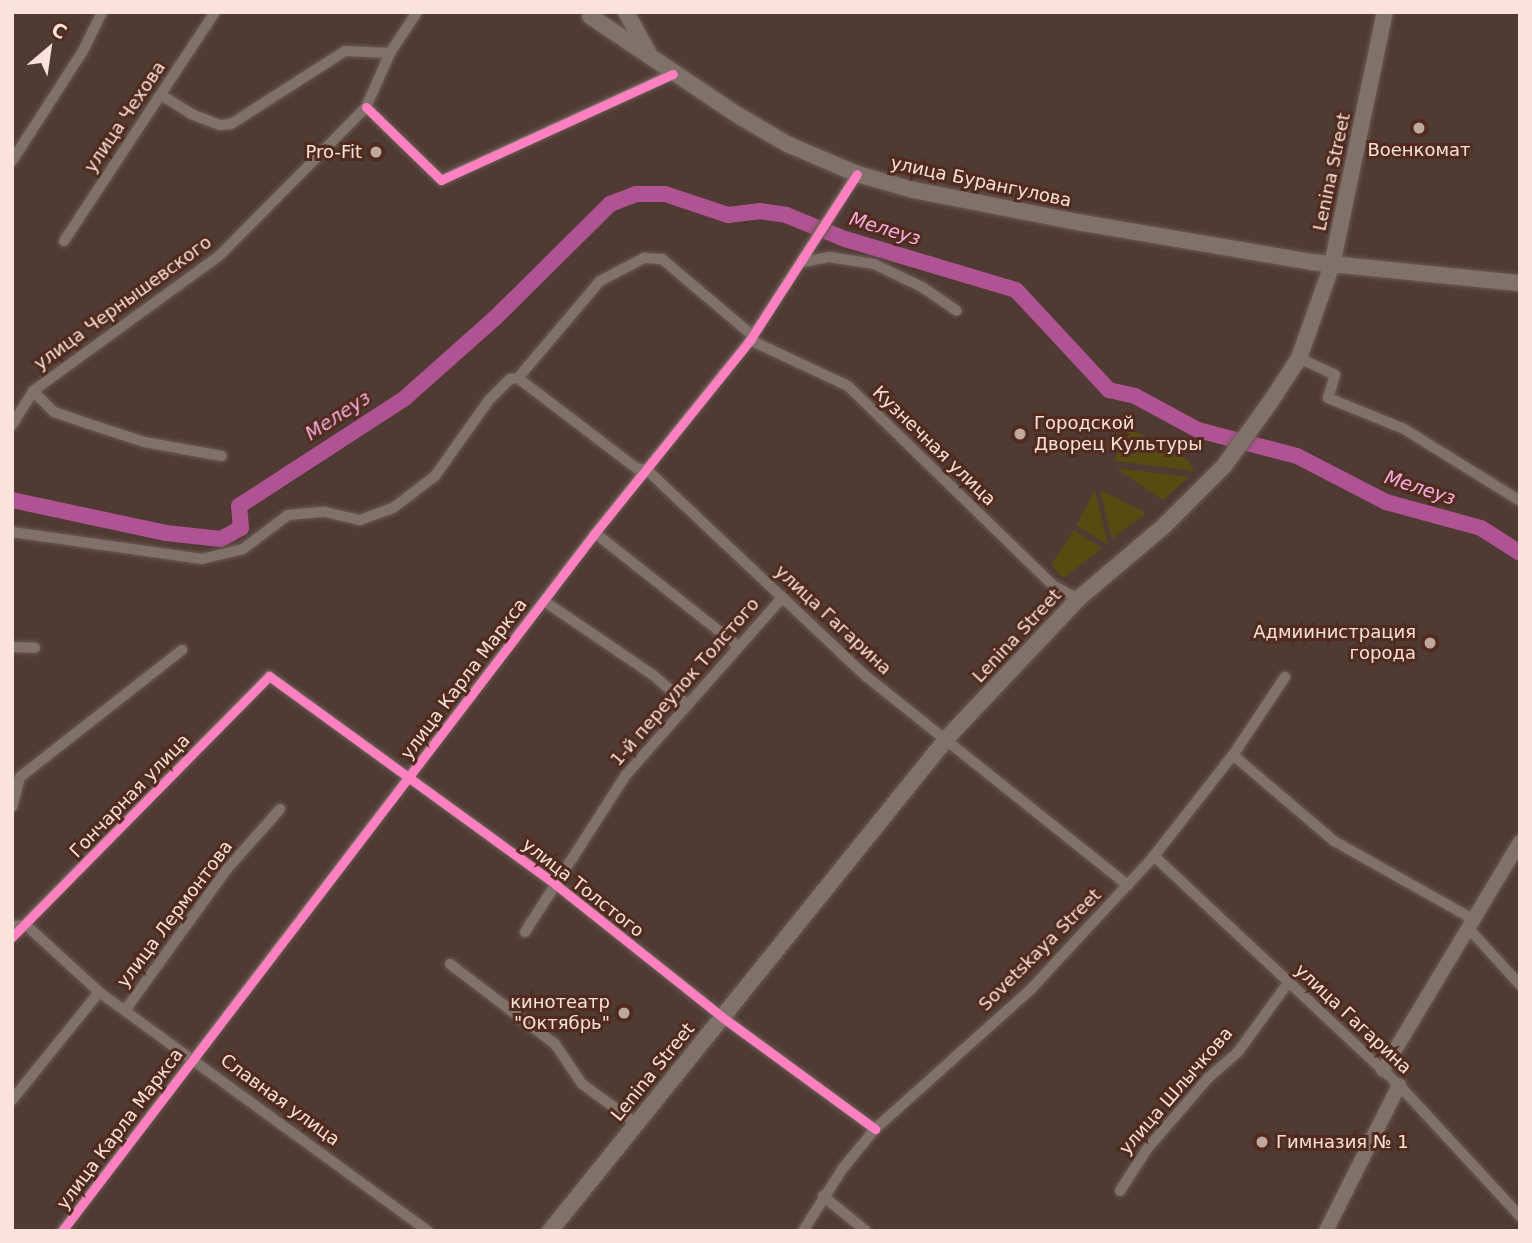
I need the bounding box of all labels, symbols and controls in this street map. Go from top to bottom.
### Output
north arrow [14,14,84,84]
text: С [48,18,71,44]
street label: улица Чехова [80,57,170,177]
street label: Lenina Street [1309,111,1355,233]
marker: Военкомат [1411,120,1427,136]
place label: Военкомат [1367,139,1471,161]
place label: Pro-Fit [306,141,362,163]
marker: Pro-Fit [368,144,384,160]
street label: улица Бурангулова [889,152,1073,212]
water label: Мелеуз [847,207,923,251]
street label: улица Чернышевского [30,231,216,375]
street label: Кузнечная улица [868,382,1000,510]
water label: Мелеуз [301,386,375,446]
place label: Городской Дворец Культуры [1034,413,1202,456]
marker: Городской Дворец Культуры [1012,426,1028,442]
water label: Мелеуз [1382,466,1458,510]
street label: улица Гагарина [770,561,896,679]
street label: Lenina Street [968,585,1066,687]
street label: 1-й переулок Толстого [606,593,764,771]
street label: улица Карла Маркса [396,594,532,764]
place label: Адмиинистрация города [1253,622,1416,664]
marker: Адмиинистрация города [1422,635,1438,651]
street label: Гончарная улица [65,730,195,862]
street label: улица Толстого [518,834,648,942]
street label: улица Лермонтова [113,836,237,992]
street label: Sovetskaya Street [974,884,1106,1016]
street label: улица Гагарина [1290,960,1416,1078]
place label: кинотеатр "Октябрь" [510,992,610,1034]
marker: кинотеатр "Октябрь" [616,1005,632,1021]
street label: Lenina Street [607,1019,699,1125]
street label: улица Шлычкова [1115,1023,1237,1159]
street label: улица Карла Маркса [52,1044,188,1214]
street label: Славная улица [216,1049,344,1151]
place label: Гимназия № 1 [1276,1131,1409,1153]
marker: Гимназия № 1 [1254,1134,1270,1150]

